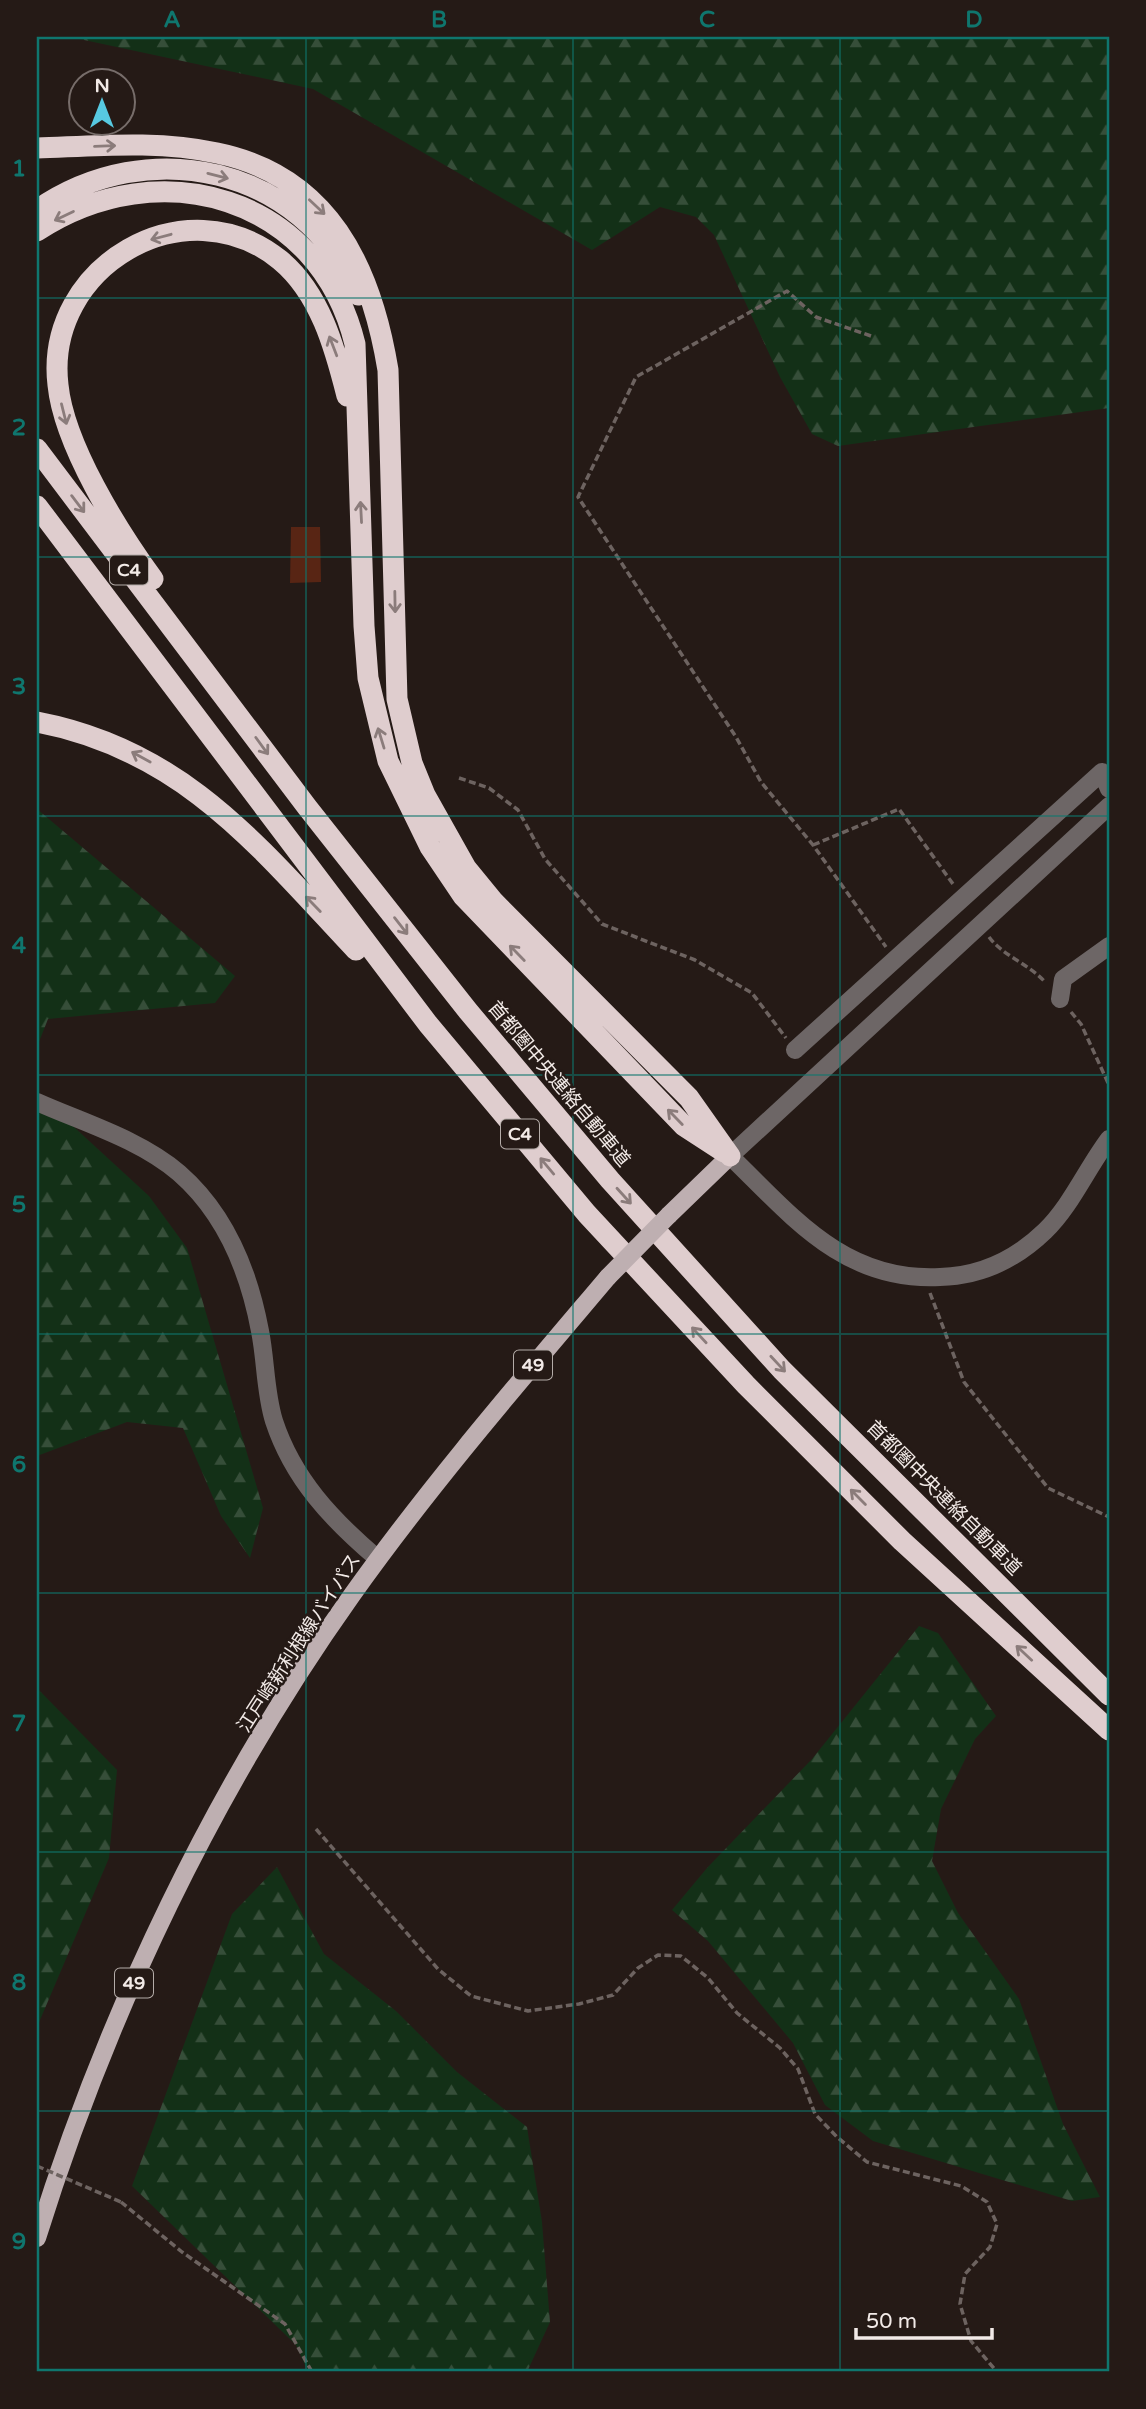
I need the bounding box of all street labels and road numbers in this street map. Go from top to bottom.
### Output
road number: C4 [110,556,148,584]
street label: 首都圏中央連絡自動車道 [483,997,635,1171]
road number: C4 [501,1120,539,1148]
road number: 49 [514,1350,552,1380]
street label: 首都圏中央連絡自動車道 [862,1416,1026,1580]
street label: 江戸崎新利根線バイパス [233,1550,365,1736]
road number: 49 [115,1968,153,1997]

